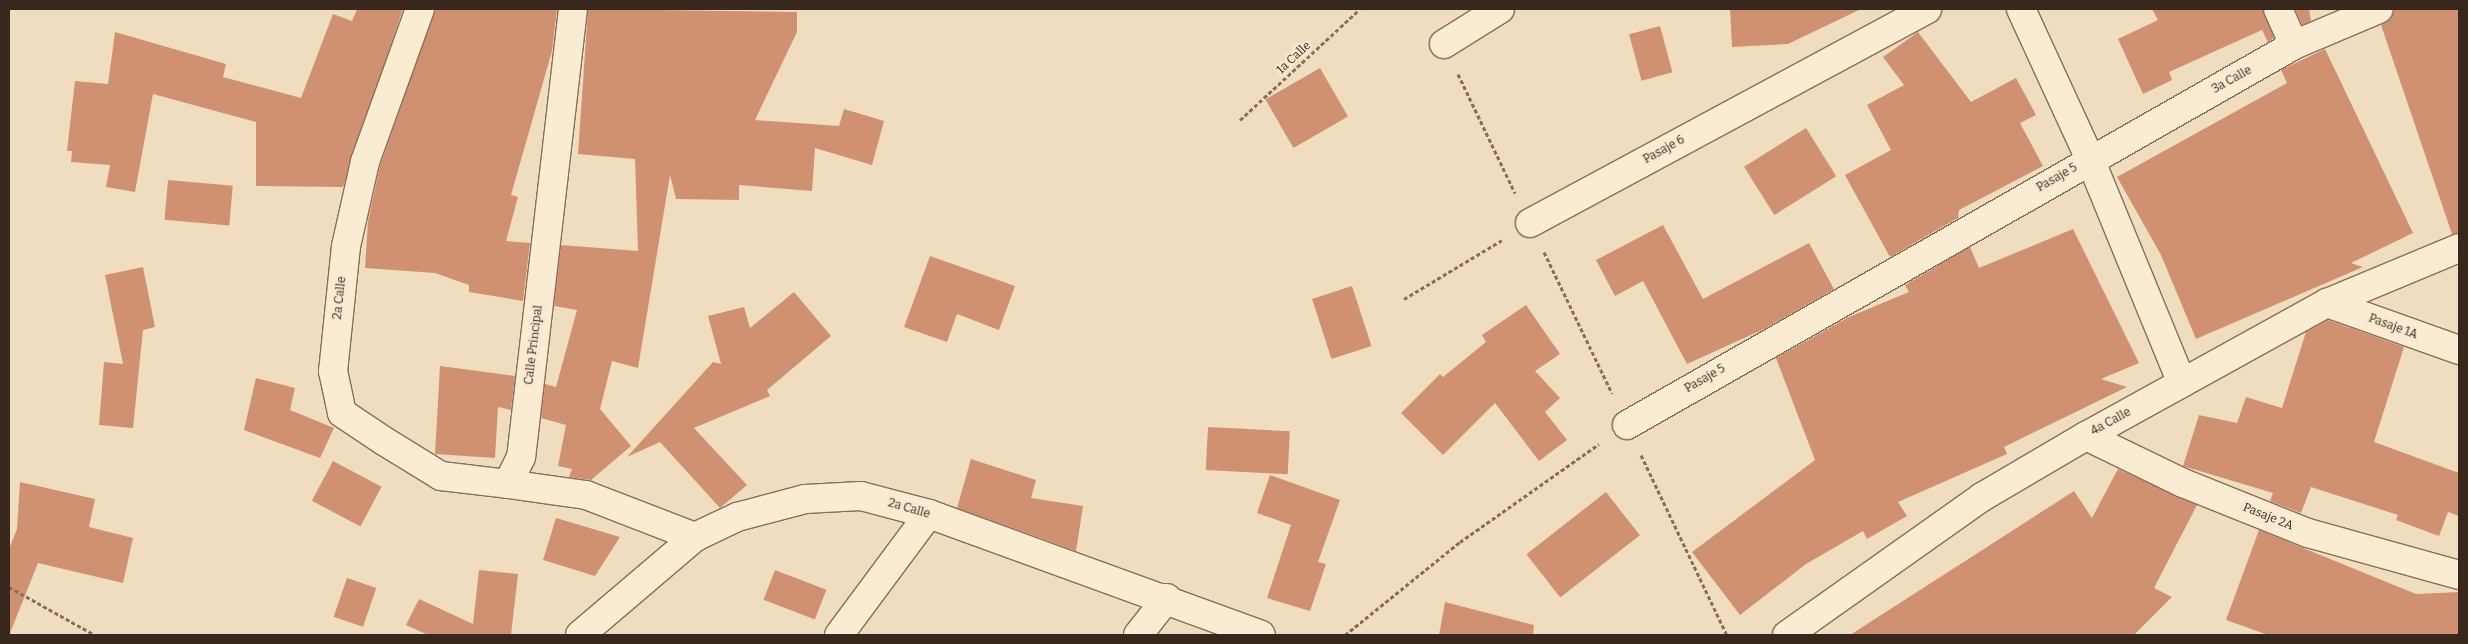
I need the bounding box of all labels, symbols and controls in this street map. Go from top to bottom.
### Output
street label: 1a Calle [1274,39,1314,77]
street label: 3a Calle [2210,63,2254,97]
street label: Pasaje 6 [1641,133,1687,167]
street label: Pasaje 5 [2034,161,2080,195]
street label: 2a Calle [331,276,349,320]
street label: Calle Principal [522,304,546,386]
street label: Pasaje 1A [2366,311,2420,343]
street label: Pasaje 5 [1682,362,1728,396]
street label: 4a Calle [2088,405,2134,439]
street label: 2a Calle [886,496,932,522]
street label: Pasaje 2A [2241,500,2295,534]

